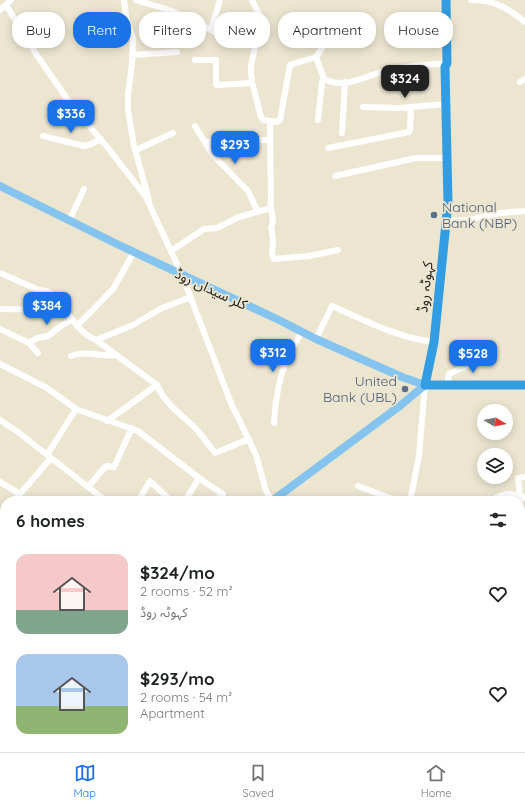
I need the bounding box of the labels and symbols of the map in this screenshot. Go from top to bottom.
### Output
pin: $324 [381,65,429,99]
pin: $336 [47,100,95,134]
pin: $293 [211,131,259,165]
place label: National Bank (NBP) [442,198,517,232]
marker: National Bank (NBP) [429,210,439,220]
street label: کہوٹہ روڈ [413,260,437,313]
street label: کلر سیداں روڈ [172,264,250,314]
pin: $384 [23,292,71,326]
pin: $312 [249,339,297,373]
pin: $528 [449,340,497,374]
place label: United Bank (UBL) [323,372,397,406]
marker: United Bank (UBL) [400,384,410,394]
north arrow [477,404,513,440]

